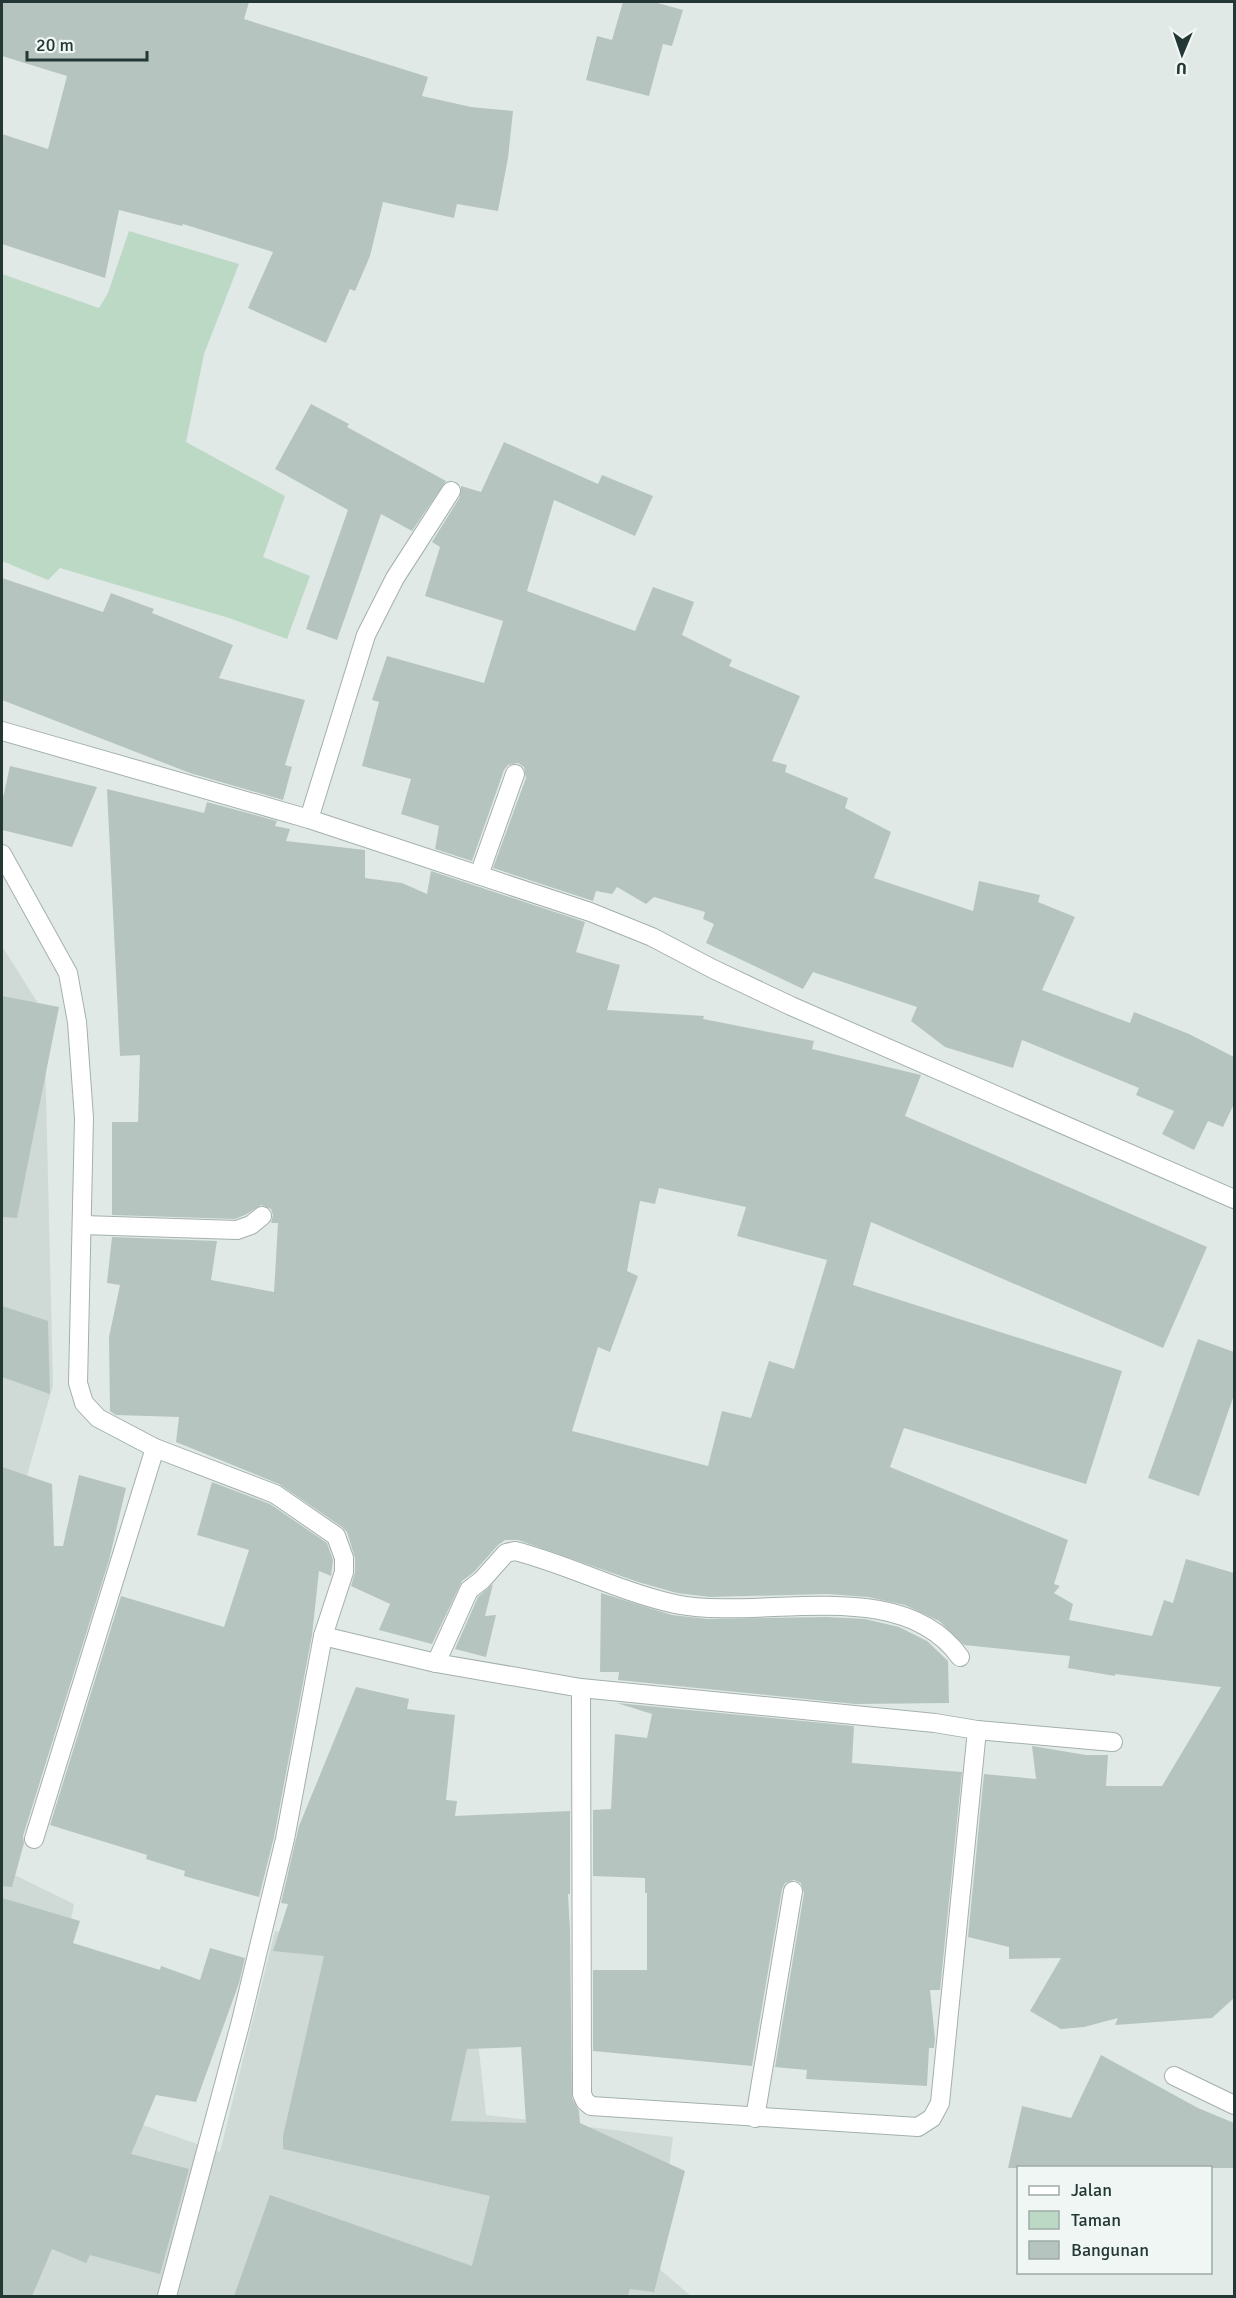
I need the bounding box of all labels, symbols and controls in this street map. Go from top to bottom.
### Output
scale bar [27,24,147,62]
north arrow [1152,24,1212,84]
text: 20 m [36,34,74,56]
text: U [1176,58,1187,78]
legend [1017,2166,1212,2274]
text: Jalan [1071,2179,1112,2201]
text: Taman [1071,2209,1121,2231]
text: Bangunan [1071,2239,1149,2261]

